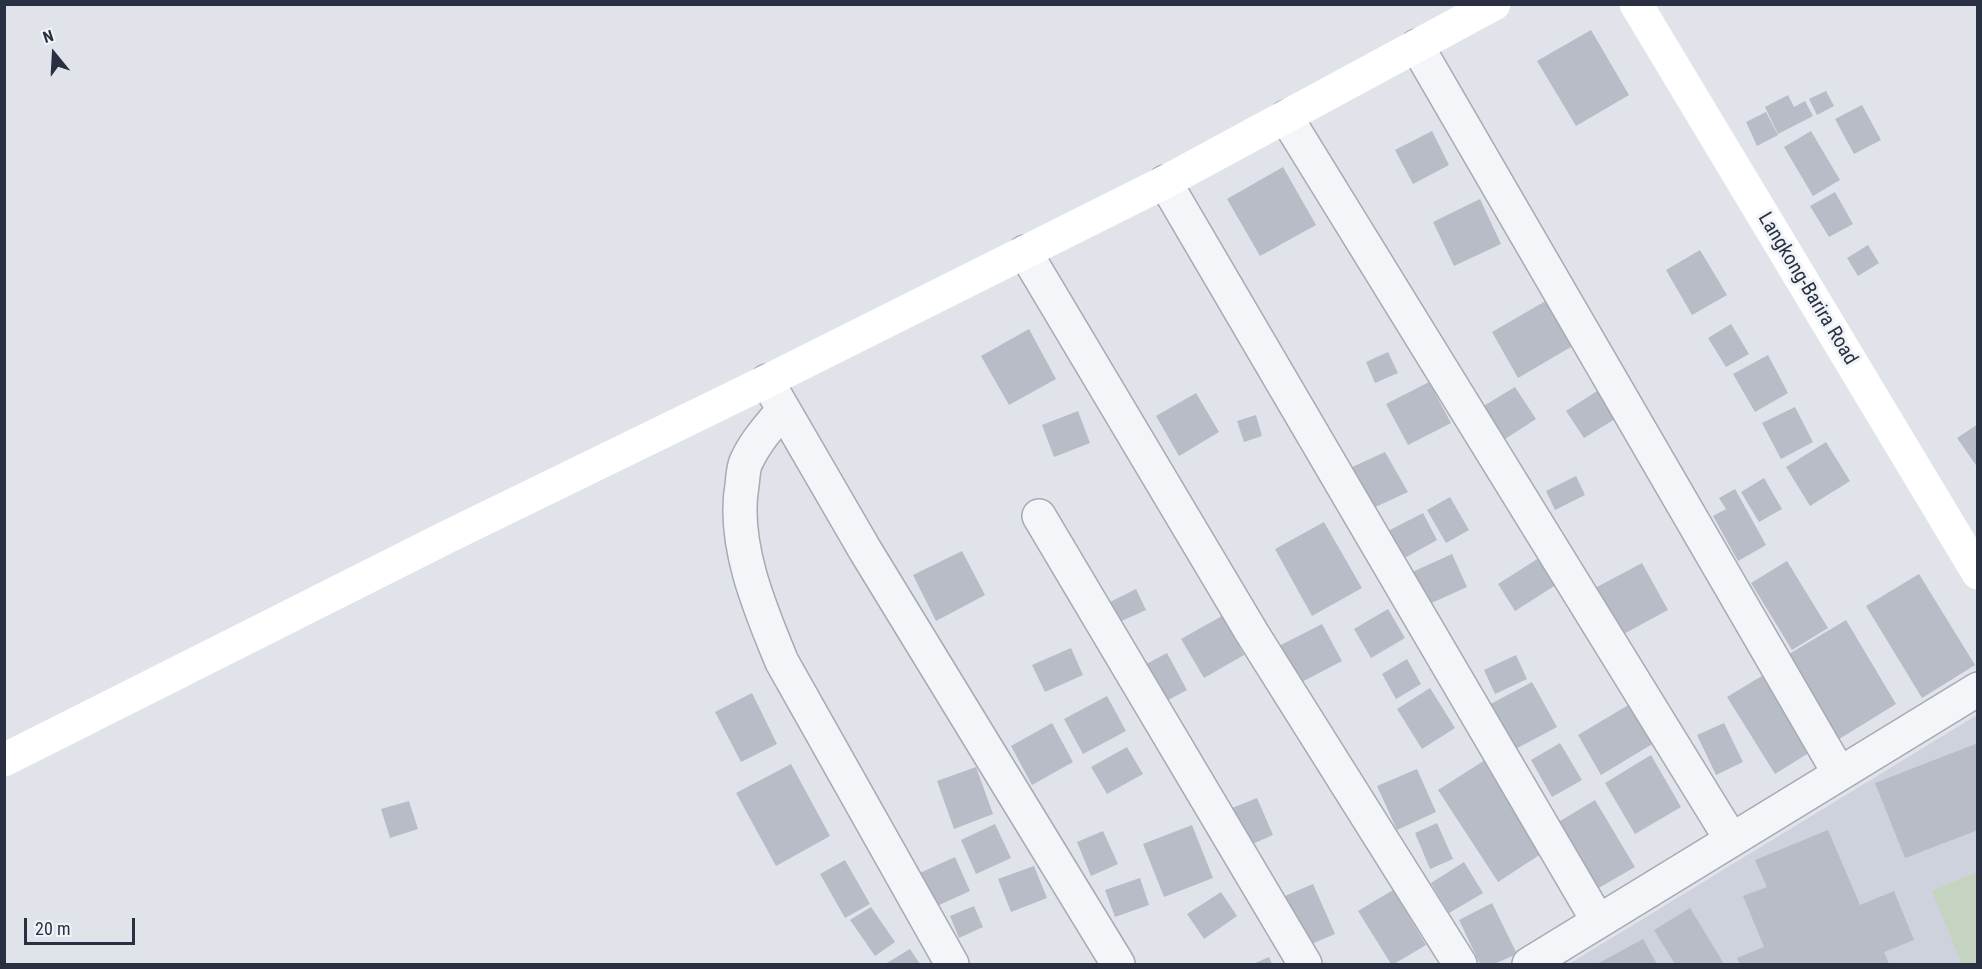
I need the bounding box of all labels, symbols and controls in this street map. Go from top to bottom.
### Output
north arrow [24,24,84,84]
text: N [41,26,56,47]
street label: Langkong-Barira Road [1752,208,1862,370]
scale bar [27,906,138,944]
text: 20 m [35,918,70,939]

